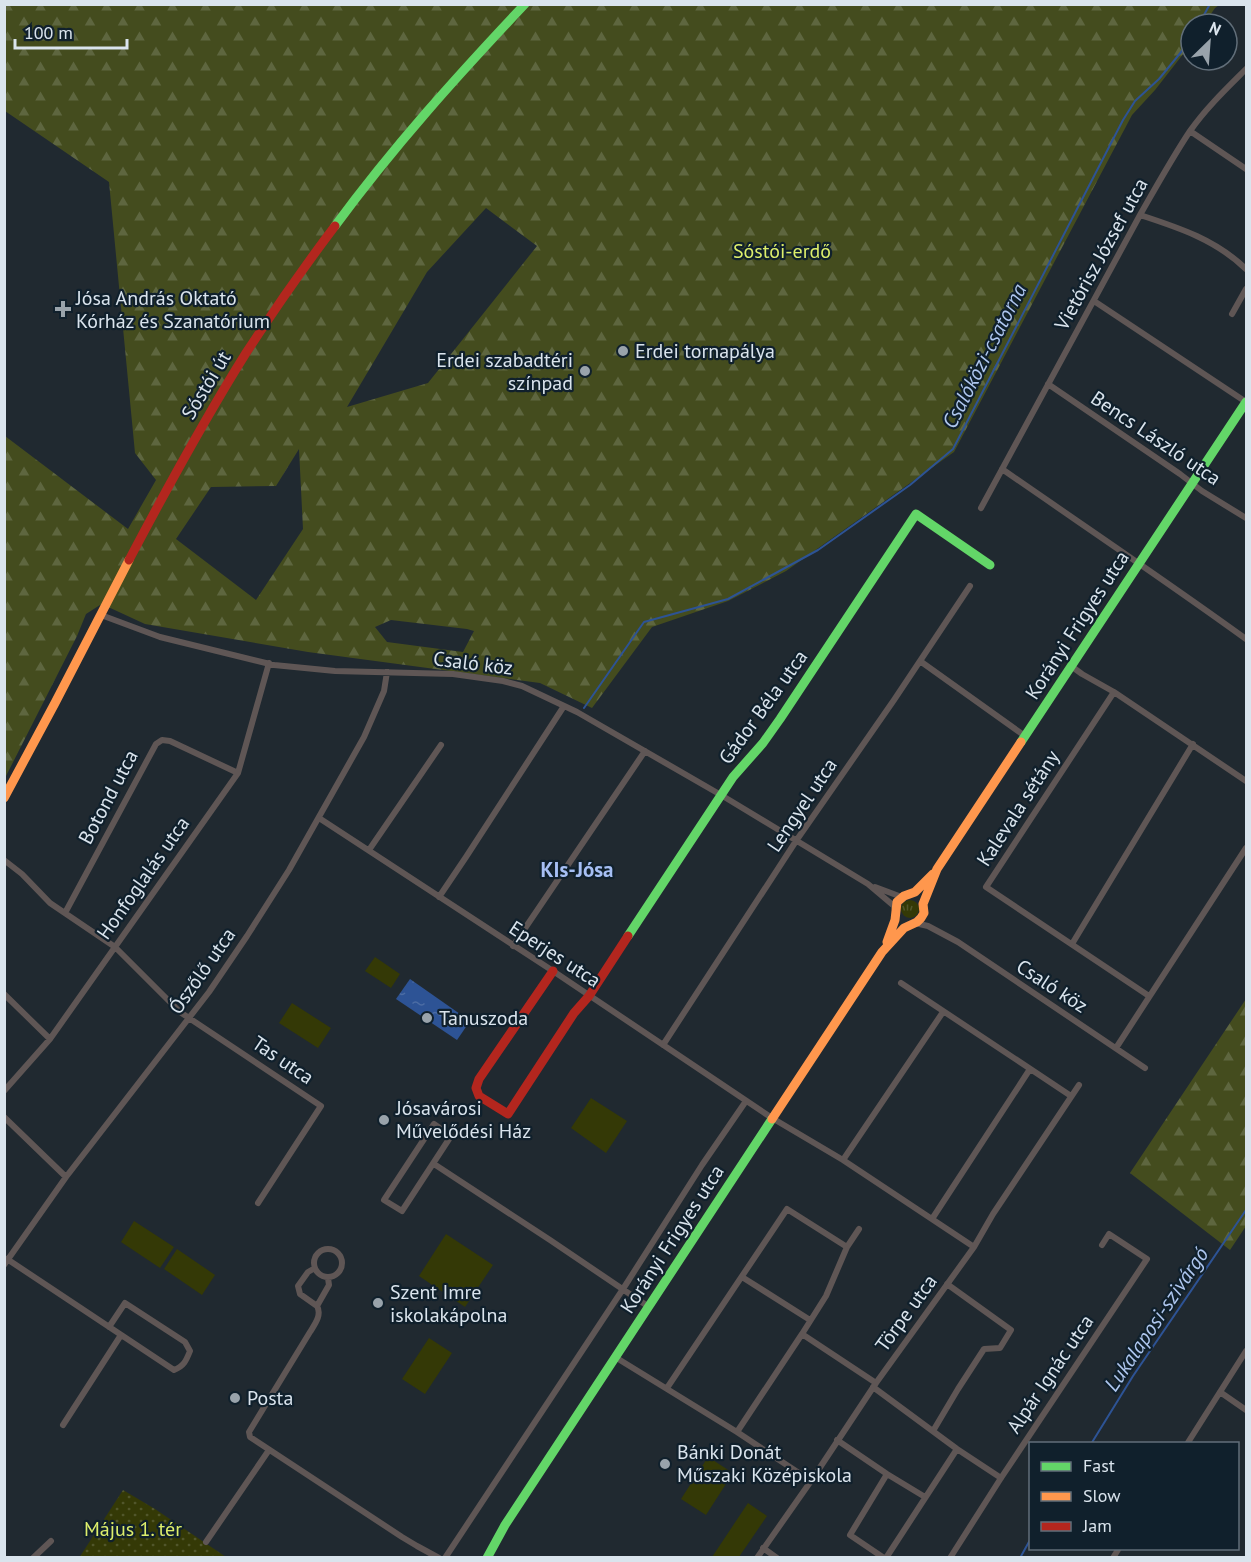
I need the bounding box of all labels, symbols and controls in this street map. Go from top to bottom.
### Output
scale bar [15,12,128,50]
north arrow [1179,12,1239,72]
text: N [1206,17,1224,40]
text: 100 m [24,21,73,44]
street label: Vietórisz József utca [1048,173,1154,336]
park label: Sóstói-erdő [733,238,831,264]
water label: Csalóközi-csatorna [936,278,1032,433]
place label: Jósa András Oktató Kórház és Szanatórium [75,285,270,334]
marker: Jósa András Oktató Kórház és Szanatórium [54,300,72,318]
place label: Erdei tornapálya [635,338,775,364]
marker: Erdei tornapálya [616,344,630,358]
street label: Sóstói út [175,346,237,424]
place label: Erdei szabadtéri színpad [436,347,573,396]
marker: Erdei szabadtéri színpad [578,364,592,378]
street label: Bencs László utca [1086,385,1226,491]
street label: Korányi Frigyes utca [1019,546,1135,704]
street label: Csaló köz [432,645,514,681]
street label: Gádor Béla utca [713,645,813,769]
street label: Kalevala sétány [971,744,1066,871]
street label: Botond utca [72,745,144,849]
street label: Lengyel utca [761,753,843,857]
street label: Honfoglalás utca [91,811,195,945]
district label: KIs-Jósa [541,856,614,883]
street label: Eperjes utca [504,915,606,993]
street label: Ószőlő utca [163,923,241,1019]
street label: Csaló köz [1011,953,1093,1019]
place label: Tanuszoda [439,1005,528,1031]
marker: Tanuszoda [420,1011,434,1025]
street label: Tas utca [247,1030,319,1090]
place label: Jósavárosi Művelődési Ház [395,1095,531,1144]
marker: Jósavárosi Művelődési Ház [377,1113,391,1127]
street label: Korányi Frigyes utca [614,1160,730,1318]
water label: Lukalaposi-szivárgó [1098,1242,1214,1396]
street label: Törpe utca [869,1269,943,1357]
place label: Szent Imre iskolakápolna [390,1279,507,1328]
marker: Szent Imre iskolakápolna [371,1296,385,1310]
street label: Alpár Ignác utca [1001,1310,1099,1438]
place label: Posta [247,1385,293,1411]
marker: Posta [228,1391,242,1405]
place label: Bánki Donát Műszaki Középiskola [677,1439,852,1488]
legend [1029,1442,1239,1550]
text: Fast [1083,1454,1115,1477]
marker: Bánki Donát Műszaki Középiskola [658,1457,672,1471]
text: Slow [1083,1484,1121,1507]
text: Jam [1082,1514,1112,1537]
park label: Május 1. tér [84,1516,182,1542]

